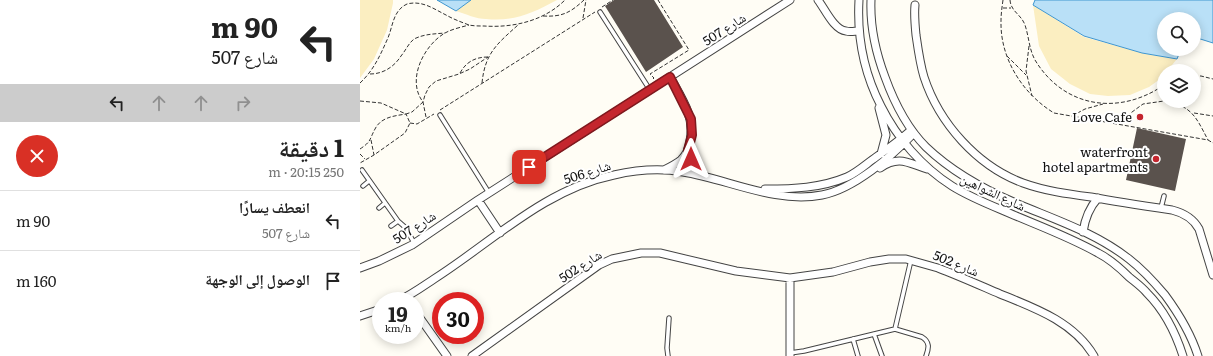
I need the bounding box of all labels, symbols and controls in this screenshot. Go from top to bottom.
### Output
text: 90 m [211,5,278,47]
street label: شارع 507 [698,8,750,50]
map controls [1157,12,1201,108]
button: search [1157,12,1201,56]
icon: left [292,16,344,68]
text: شارع 507 [211,43,278,70]
button: layers [1157,64,1201,108]
icon: left [106,92,128,114]
icon: ahead [148,92,170,114]
icon: ahead [190,92,212,114]
icon: right [232,92,254,114]
place label: Love Cafe [1072,107,1132,126]
marker: Love Cafe [1135,112,1145,122]
text: 1 دقيقة [279,129,344,164]
button: close [16,135,58,177]
position arrow [670,138,712,180]
place label: waterfront hotel apartments [1042,142,1149,176]
pin [512,150,546,184]
marker: waterfront hotel apartments [1151,154,1161,164]
street label: شارع 506 [561,155,613,189]
icon: arrive [518,156,540,178]
text: 250 m · 20:15 [268,162,344,181]
street label: شارع الشواهين [957,168,1029,216]
text: انعطف يسارًا [239,195,310,218]
street label: شارع 507 [388,206,440,248]
text: 90 m [16,209,50,232]
icon: left [322,210,344,232]
text: شارع 507 [262,223,310,242]
street label: شارع 502 [554,245,606,287]
street label: شارع 502 [930,245,982,281]
text: الوصول إلى الوجهة [205,267,310,290]
text: 160 m [16,269,56,292]
icon: arrive [322,270,344,292]
speed limit sign: 30 [432,292,484,344]
text: 19 [388,298,408,328]
text: km/h [385,320,411,335]

